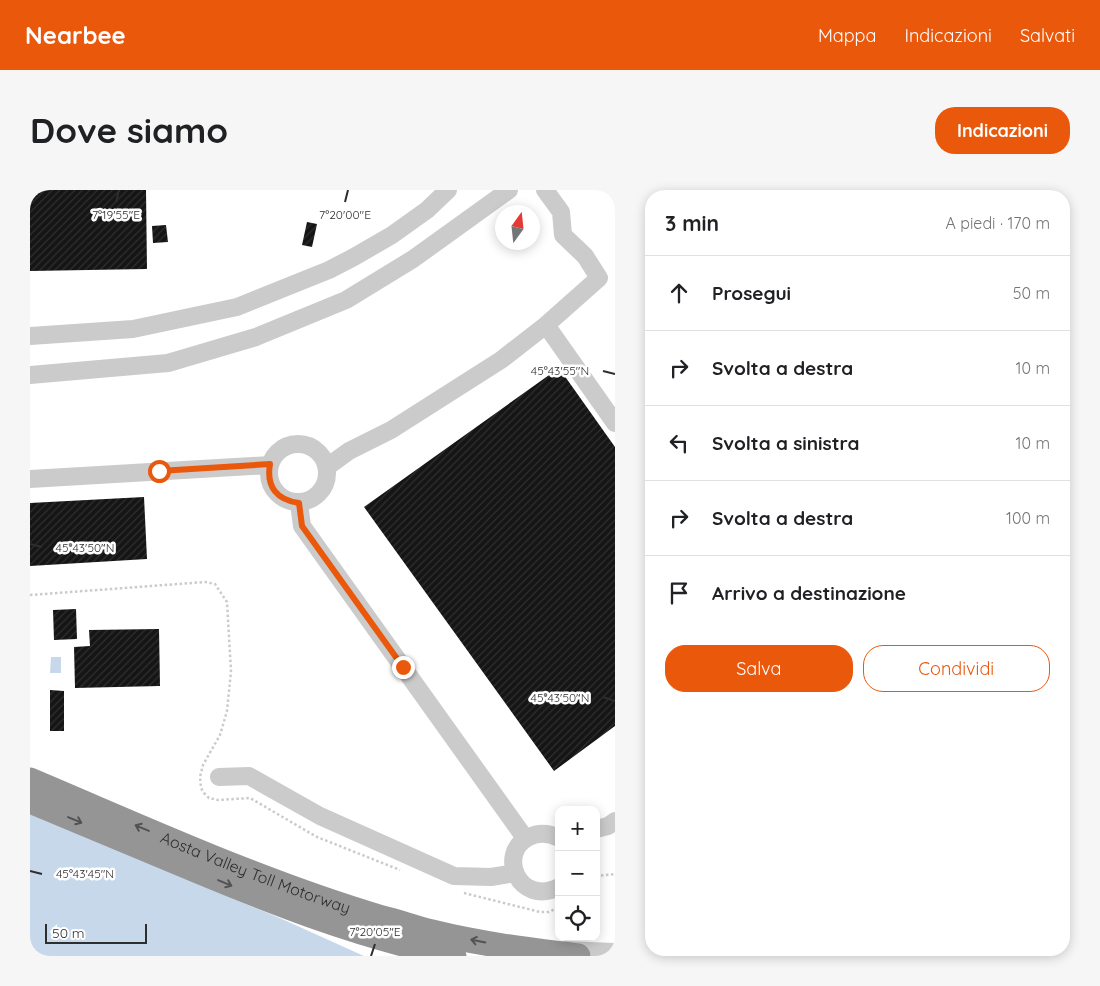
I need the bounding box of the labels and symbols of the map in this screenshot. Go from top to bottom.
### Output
north arrow [495,205,540,250]
text: 7°19'55"E [92,207,140,222]
text: 7°20'00"E [319,207,371,222]
text: 45°43'55"N [531,363,589,378]
route start [148,460,171,483]
text: 45°43'50"N [56,540,114,555]
route end [392,656,415,679]
text: 45°43'50"N [531,690,589,705]
one-way arrow [67,815,82,825]
one-way arrow [135,822,150,832]
street label: Aosta Valley Toll Motorway [158,827,353,918]
text: 45°43'45"N [56,866,114,881]
one-way arrow [217,878,232,888]
scale bar [45,921,148,944]
text: 7°20'05"E [349,924,401,939]
one-way arrow [470,936,486,946]

